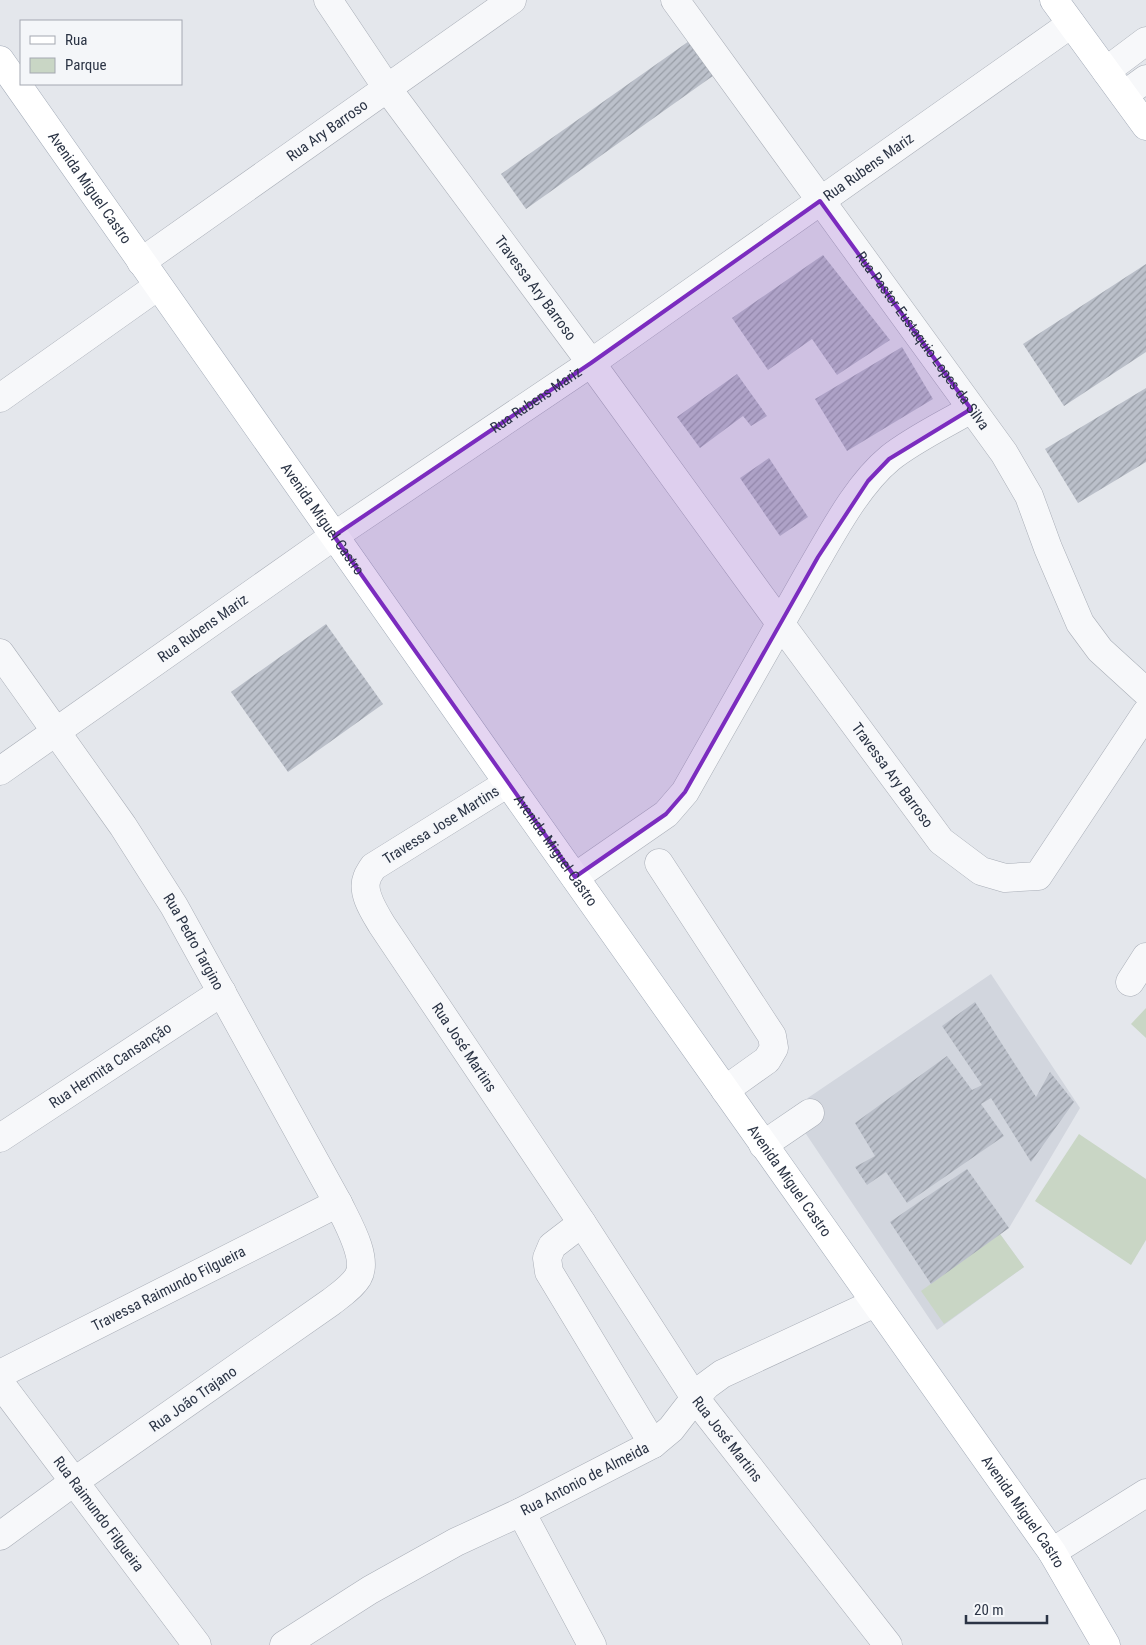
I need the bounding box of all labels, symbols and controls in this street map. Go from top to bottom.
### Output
legend [20,20,182,85]
text: Rua [65,31,87,49]
text: Parque [65,56,107,74]
street label: Rua Ary Barroso [283,96,371,165]
street label: Avenida Miguel Castro [44,128,135,247]
street label: Rua Rubens Mariz [820,129,917,205]
street label: Travessa Ary Barroso [491,232,580,344]
street label: Rua Pastor Eustaquio Lopes da Silva [852,248,993,433]
street label: Rua Rubens Mariz [487,363,585,437]
street label: Avenida Miguel Castro [277,459,368,579]
street label: Rua Rubens Mariz [154,590,251,666]
street label: Travessa Ary Barroso [848,719,937,831]
street label: Travessa Jose Martins [379,782,503,868]
street label: Avenida Miguel Castro [510,791,601,910]
street label: Rua Pedro Targino [159,890,228,993]
street label: Rua José Martins [428,999,501,1096]
street label: Rua Hermita Cansanção [46,1019,175,1112]
street label: Avenida Miguel Castro [744,1121,835,1240]
street label: Travessa Raimundo Filgueira [89,1242,249,1335]
street label: Rua João Trajano [146,1362,240,1436]
street label: Rua José Martins [688,1393,766,1486]
street label: Rua Antonio de Almeida [518,1439,652,1520]
street label: Avenida Miguel Castro [978,1452,1068,1571]
street label: Rua Raimundo Filgueira [49,1453,148,1575]
scale bar [966,1592,1047,1624]
text: 20 m [974,1601,1004,1619]

